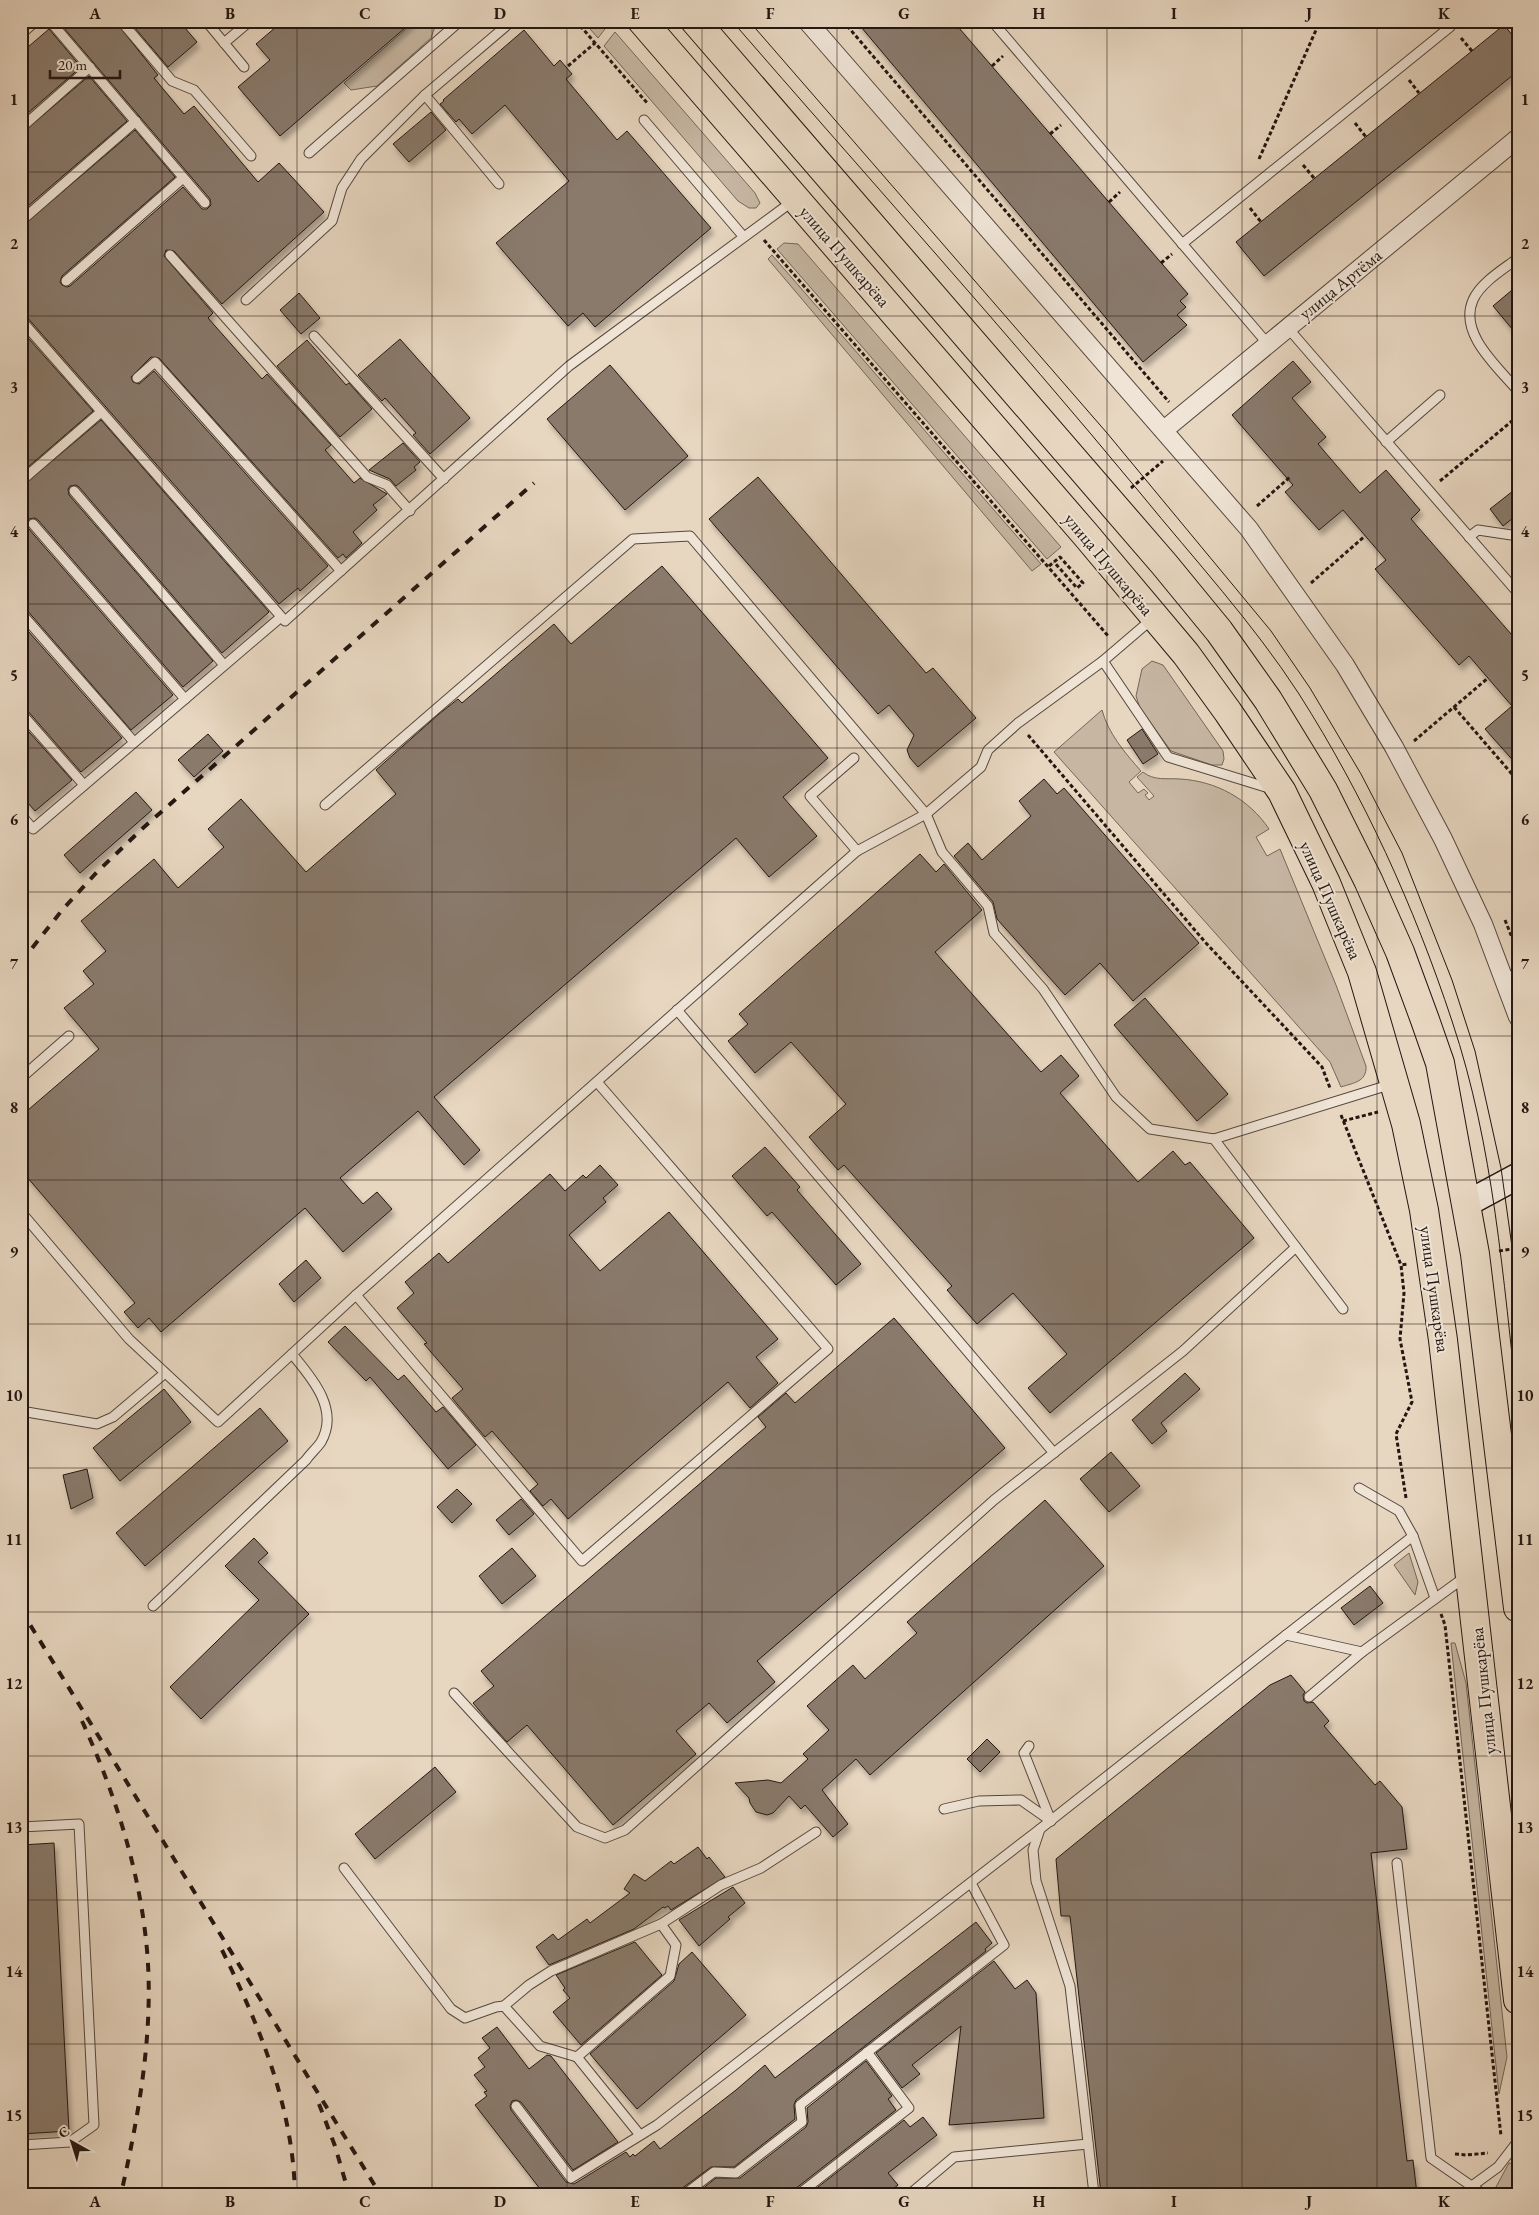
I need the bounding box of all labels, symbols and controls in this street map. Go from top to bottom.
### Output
text: A [88,3,101,24]
text: B [225,3,235,24]
text: C [359,3,371,24]
text: D [494,3,506,24]
text: E [630,3,640,24]
text: F [766,3,775,24]
text: G [898,3,910,24]
text: H [1033,3,1046,24]
text: I [1171,3,1177,24]
text: J [1304,3,1312,24]
text: K [1438,3,1451,24]
scale bar [50,48,120,80]
text: 20 m [58,55,87,74]
text: 1 [10,89,18,110]
text: 1 [1521,89,1529,110]
street label: улица Пушкарёва [794,200,896,312]
text: 2 [10,233,19,254]
text: 2 [1521,233,1530,254]
street label: улица Артёма [1294,243,1387,324]
text: 3 [10,377,18,398]
text: 3 [1521,377,1529,398]
street label: улица Пушкарёва [1059,508,1159,621]
text: 4 [10,521,19,542]
text: 4 [1521,521,1530,542]
text: 5 [10,665,18,686]
text: 5 [1521,665,1529,686]
text: 6 [10,809,19,830]
text: 6 [1521,809,1530,830]
street label: улица Пушкарёва [1295,837,1368,964]
text: 7 [10,953,19,974]
text: 7 [1521,953,1530,974]
text: 8 [10,1097,18,1118]
text: 8 [1521,1097,1529,1118]
street label: улица Пушкарёва [1415,1224,1455,1355]
text: 9 [10,1241,19,1262]
text: 9 [1521,1241,1530,1262]
text: 10 [6,1385,23,1406]
text: 10 [1517,1385,1534,1406]
text: 11 [6,1529,22,1550]
text: 11 [1517,1529,1533,1550]
street label: улица Пушкарёва [1465,1626,1501,1756]
text: 12 [6,1673,23,1694]
text: 12 [1517,1673,1534,1694]
text: 13 [6,1817,22,1838]
text: 13 [1517,1817,1533,1838]
text: 14 [6,1961,23,1982]
text: 14 [1517,1961,1534,1982]
text: 15 [6,2105,22,2126]
text: 15 [1517,2105,1533,2126]
north arrow [48,2118,98,2168]
text: С [54,2122,73,2142]
text: A [88,2191,101,2212]
text: B [225,2191,235,2212]
text: C [359,2191,371,2212]
text: D [494,2191,506,2212]
text: E [630,2191,640,2212]
text: F [766,2191,775,2212]
text: G [898,2191,910,2212]
text: H [1033,2191,1046,2212]
text: I [1171,2191,1177,2212]
text: J [1304,2191,1312,2212]
text: K [1438,2191,1451,2212]

